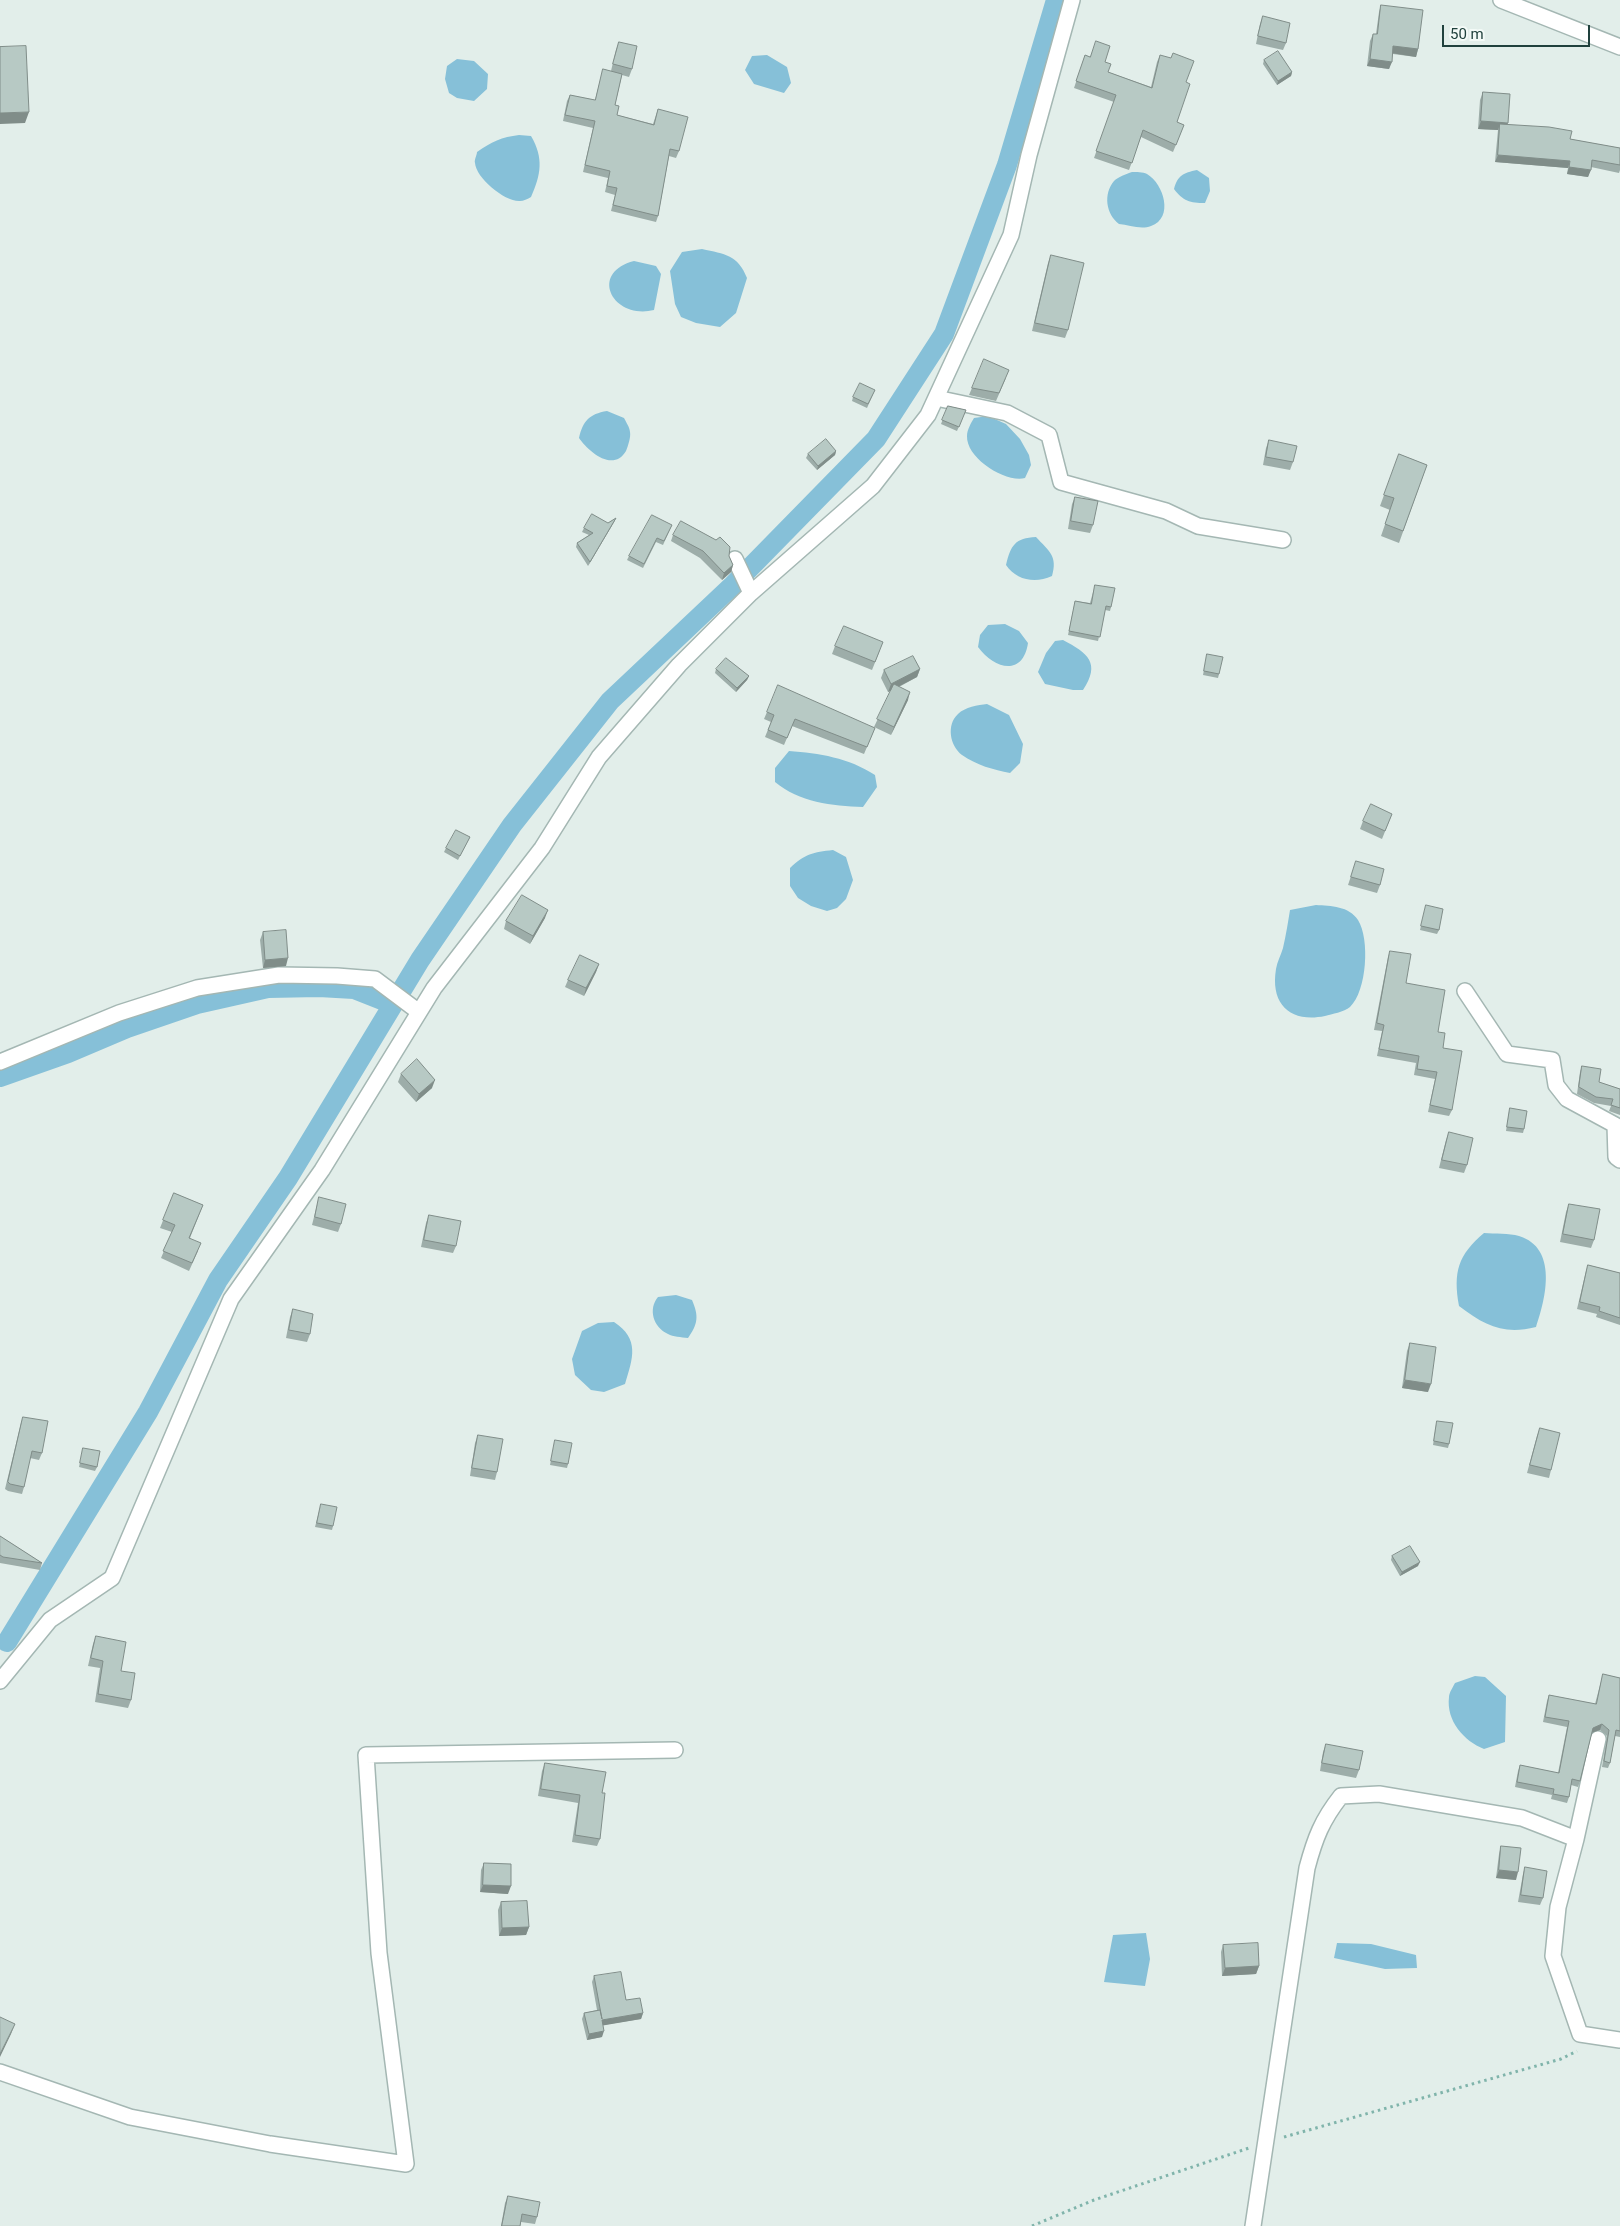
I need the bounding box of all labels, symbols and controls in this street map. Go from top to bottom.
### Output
scale bar [1445,15,1592,47]
text: 50 m [1450,25,1484,43]

